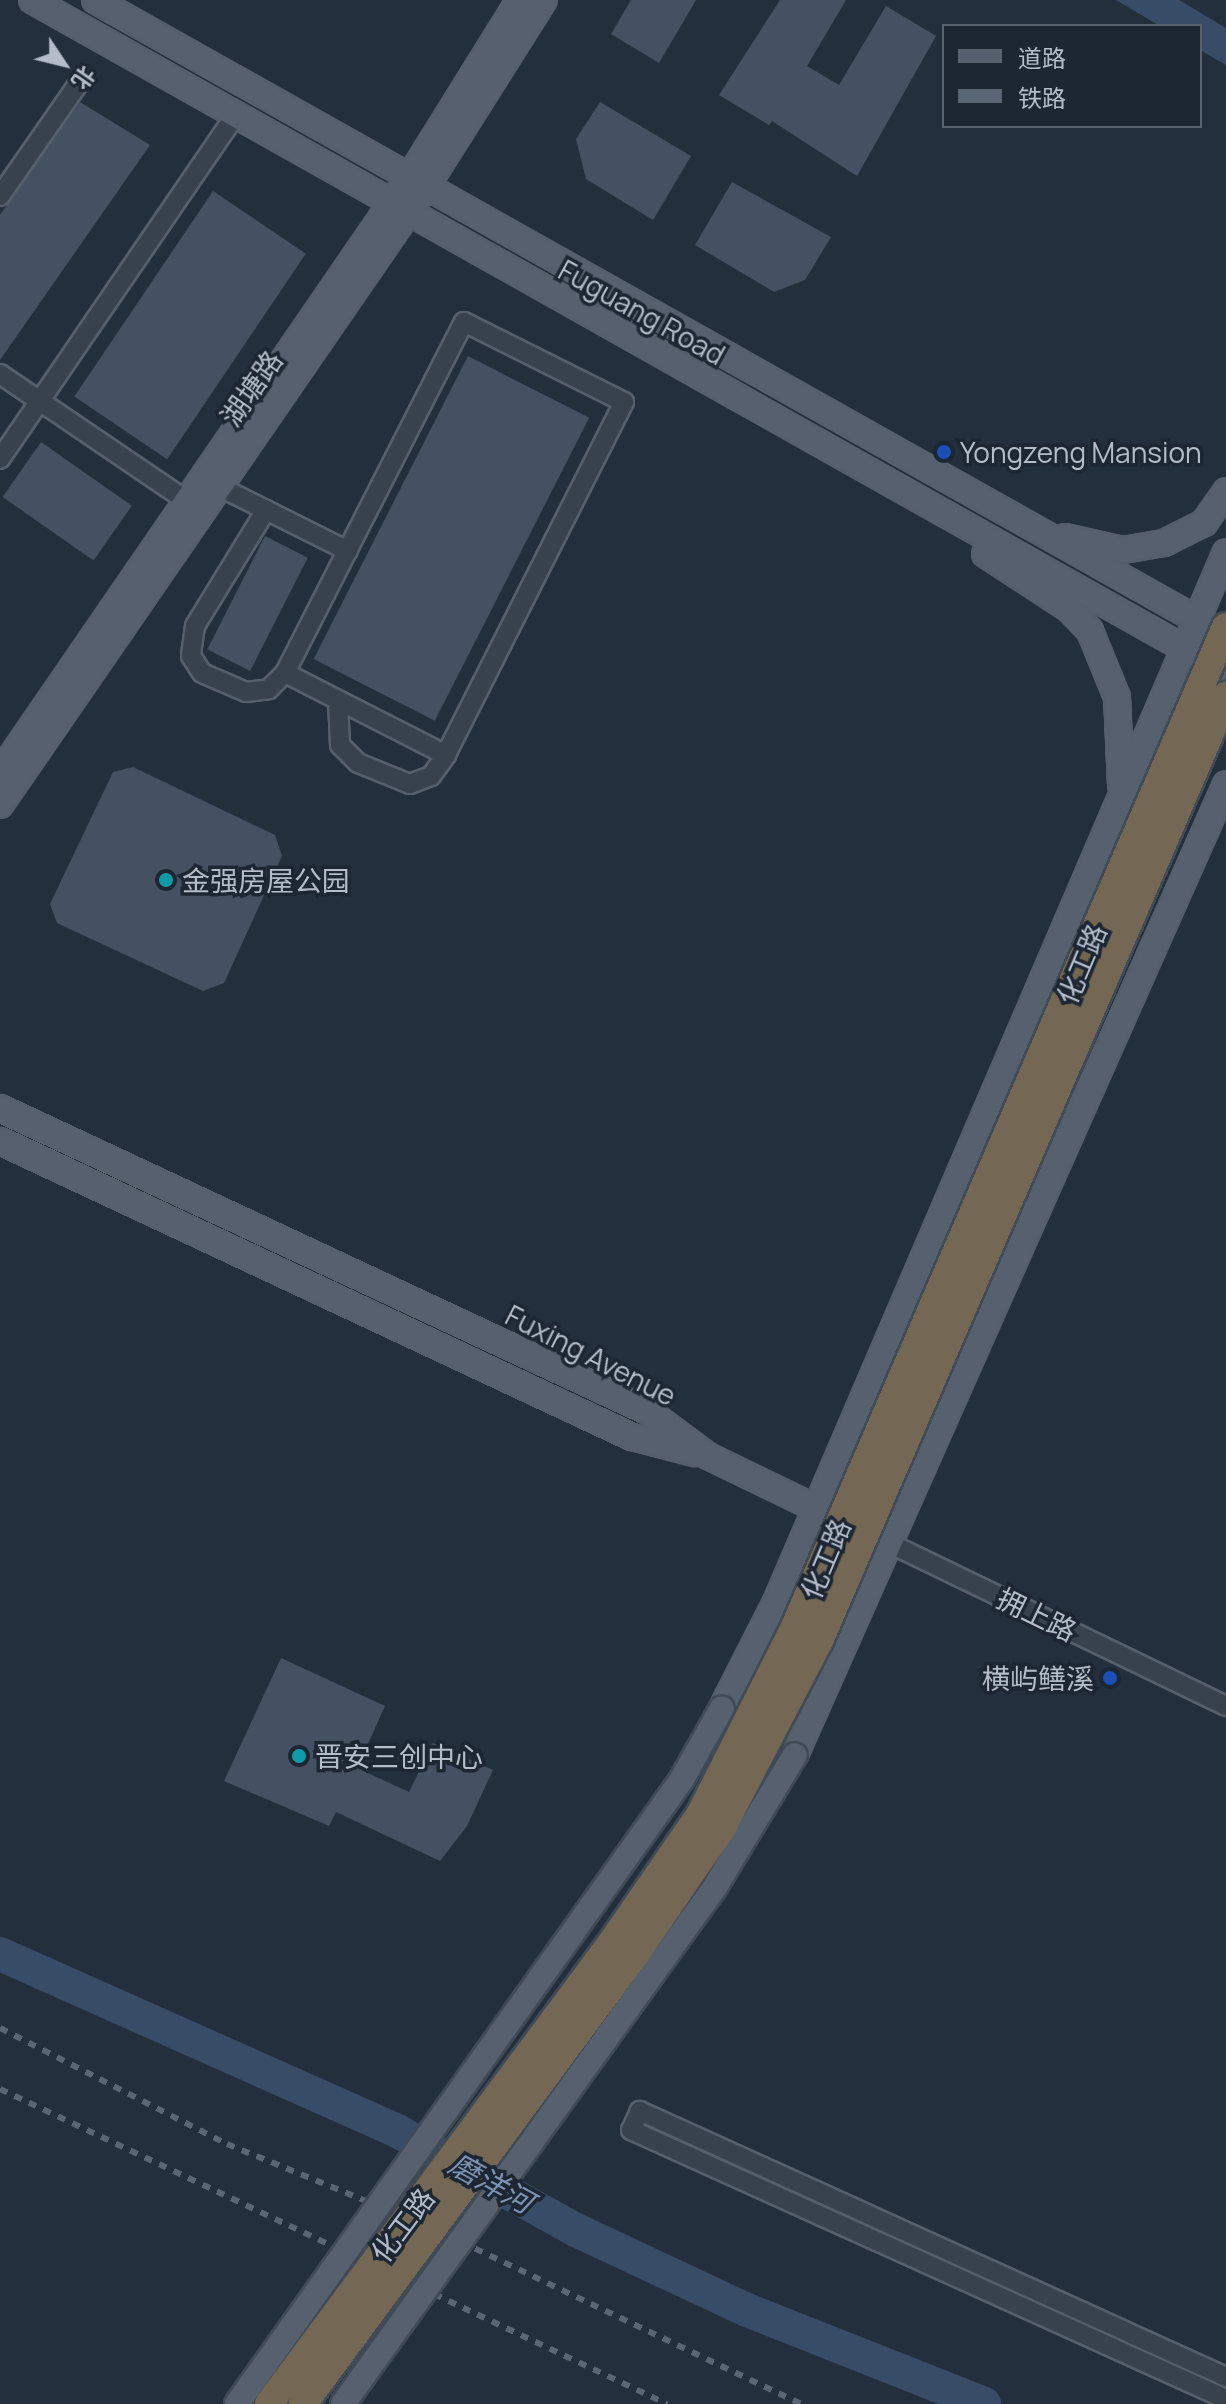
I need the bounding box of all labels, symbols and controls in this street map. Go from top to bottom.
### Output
north arrow [24,24,104,104]
legend [942,24,1202,128]
text: 道路 [1018,41,1066,74]
text: 北 [65,60,102,95]
text: 铁路 [1018,81,1066,114]
street label: Fuguang Road [553,253,731,371]
street label: 湖塘路 [213,344,289,432]
place label: Yongzeng Mansion [960,435,1202,469]
marker: Yongzeng Mansion [935,443,953,461]
place label: 金强房屋公园 [182,863,350,897]
marker: 金强房屋公园 [157,871,175,889]
street label: 化工路 [1049,919,1113,1009]
street label: Fuxing Avenue [500,1298,682,1412]
street label: 化工路 [793,1514,857,1604]
street label: 拥上路 [992,1580,1082,1648]
place label: 横屿鳝溪 [982,1661,1094,1695]
marker: 横屿鳝溪 [1101,1669,1119,1687]
place label: 晋安三创中心 [315,1739,483,1773]
marker: 晋安三创中心 [290,1747,308,1765]
water label: 磨洋河 [443,2145,539,2221]
street label: 化工路 [363,2181,441,2269]

